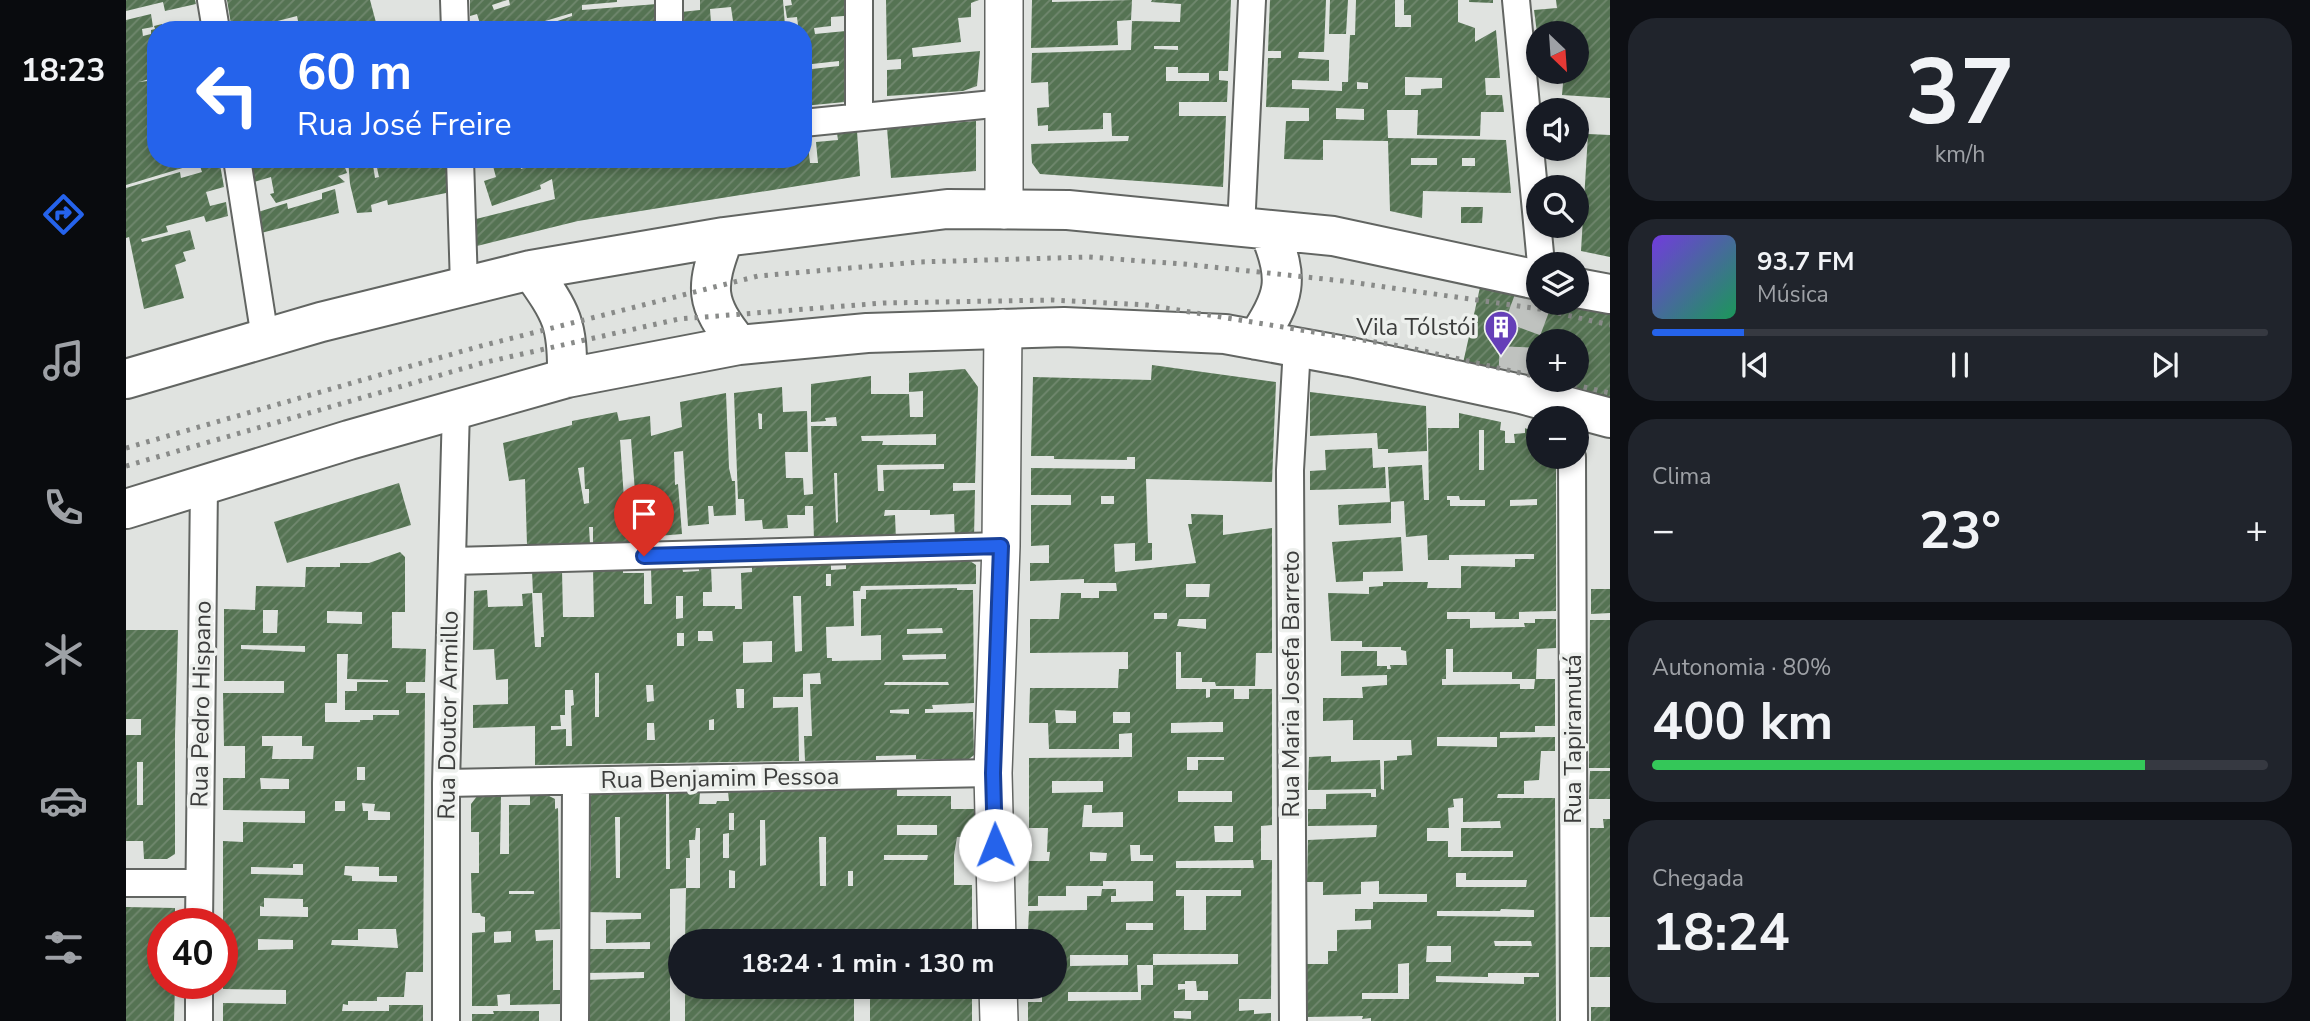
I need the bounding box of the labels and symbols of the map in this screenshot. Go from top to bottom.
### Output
north arrow [1526,21,1589,84]
building icon: Vila Tólstói [1482,308,1520,357]
place label: Vila Tólstói [1355,311,1476,343]
pin [614,484,674,556]
street label: Rua Maria Josefa Barreto [1275,550,1307,818]
street label: Rua Pedro Hispano [183,600,219,808]
street label: Rua Doutor Armillo [430,610,466,820]
street label: Rua Tapiramutá [1557,654,1589,824]
street label: Rua Benjamim Pessoa [600,760,840,796]
position arrow [958,808,1032,882]
speed limit sign: 40 [147,908,238,999]

